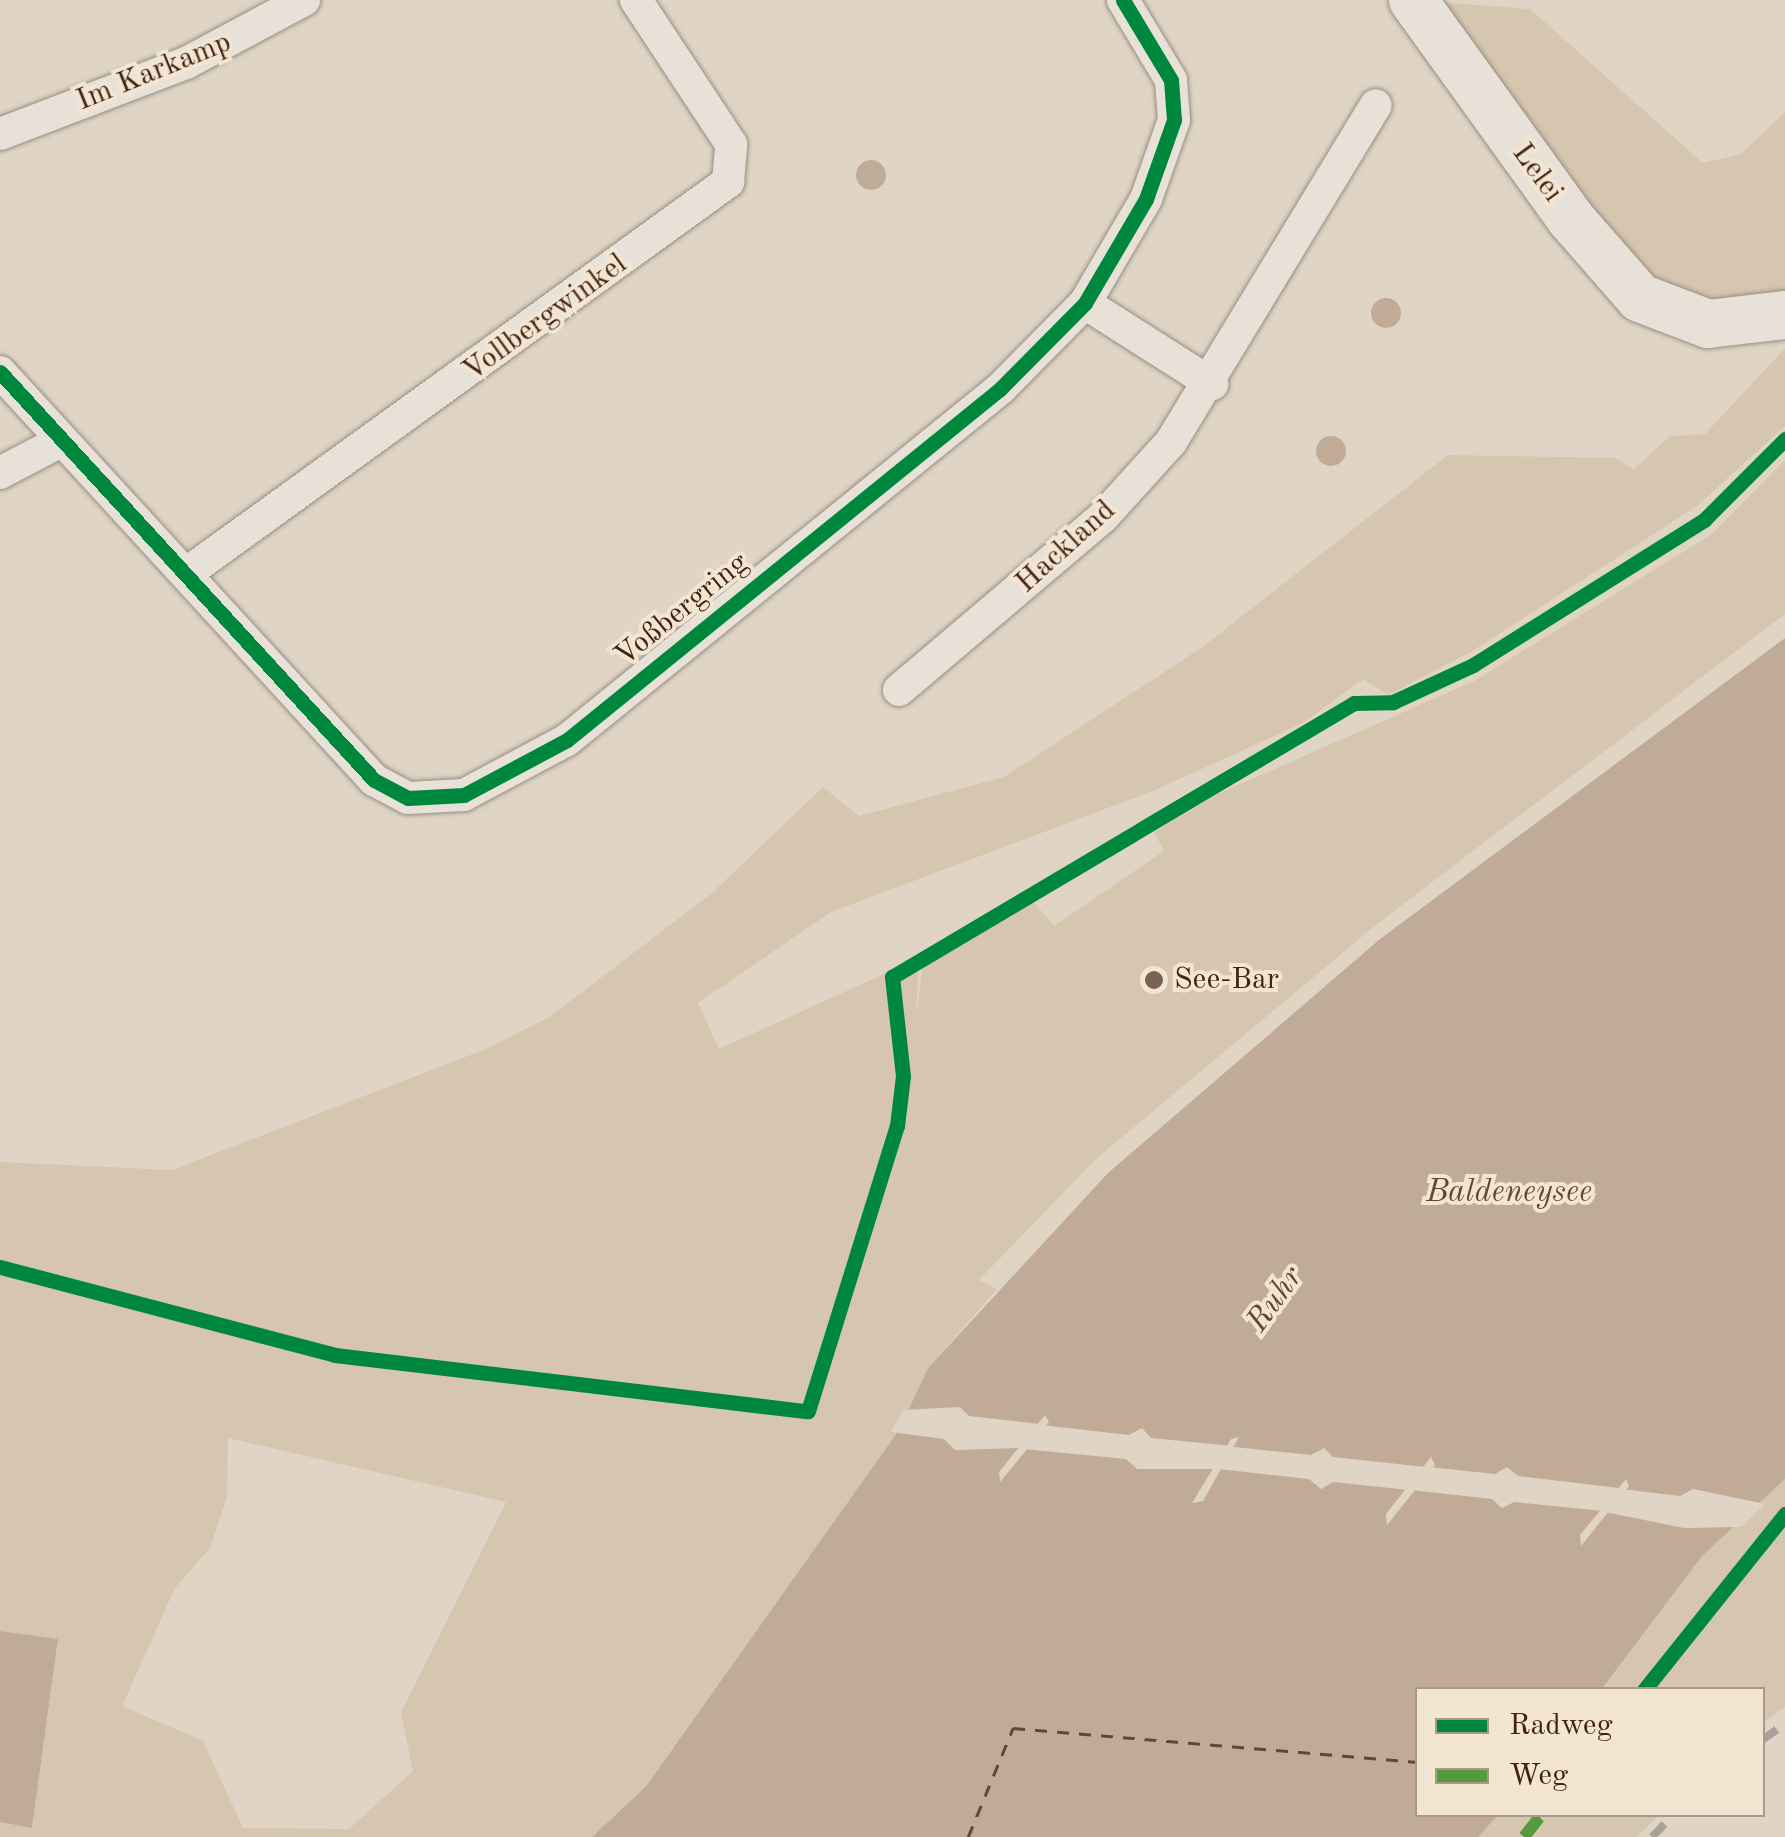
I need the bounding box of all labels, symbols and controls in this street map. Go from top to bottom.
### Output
street label: Im Karkamp [71,25,237,119]
street label: Lelei [1504,137,1570,209]
street label: Vollbergwinkel [456,246,634,390]
street label: Hackland [1009,493,1123,601]
street label: Voßbergring [608,545,756,675]
place label: See-Bar [1174,962,1279,998]
marker: See-Bar [1143,969,1165,991]
water label: Baldeneysee [1426,1174,1592,1212]
water label: Ruhr [1239,1260,1313,1340]
legend [1415,1687,1765,1817]
text: Radweg [1509,1711,1613,1741]
text: Weg [1509,1761,1568,1791]

